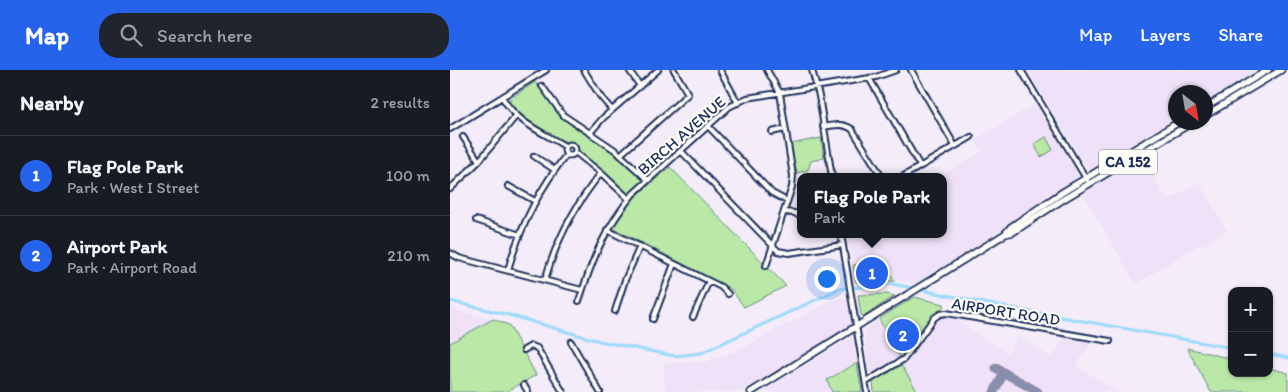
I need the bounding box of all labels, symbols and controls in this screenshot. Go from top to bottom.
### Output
search box [99,13,449,58]
text: Map [25,21,69,50]
icon: search [117,21,145,49]
text: Search here [157,24,252,47]
text: Map [1079,24,1112,46]
text: Layers [1140,24,1190,46]
text: Share [1218,24,1263,46]
north arrow [1168,85,1213,130]
text: Nearby [20,90,84,115]
street label: BIRCH AVENUE [634,92,729,179]
text: 2 results [370,93,430,112]
road number: CA 152 [1099,150,1157,174]
text: Flag Pole Park [67,155,184,178]
text: 1 [32,166,40,185]
text: 100 m [386,166,430,185]
popup [797,173,947,238]
text: Park · West I Street [67,178,199,197]
text: Flag Pole Park [814,185,930,208]
text: Park [814,208,845,227]
text: Airport Park [67,235,167,258]
text: 2 [32,246,40,265]
text: 210 m [387,246,430,265]
pin: 1 [856,254,888,292]
text: Park · Airport Road [67,258,197,277]
your location [814,266,840,292]
map controls [1228,287,1273,377]
button: + [1228,287,1273,332]
street label: AIRPORT ROAD [950,294,1061,329]
pin: 2 [887,316,919,354]
button: − [1228,332,1273,377]

